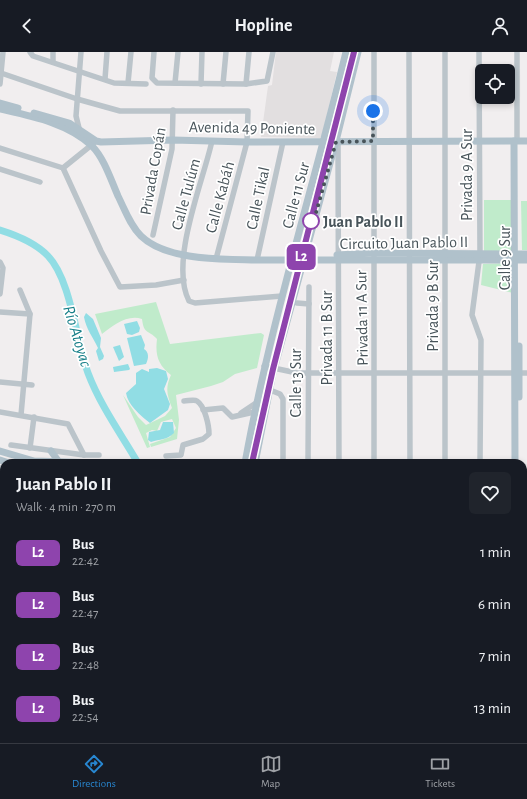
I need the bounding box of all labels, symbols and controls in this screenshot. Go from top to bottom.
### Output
icon: back [16,15,38,37]
icon: person [489,15,511,37]
text: Hopline [235,17,292,35]
map controls [475,64,515,104]
button: locate [475,64,515,104]
your location [363,101,383,121]
street label: Avenida 49 Poniente [189,119,315,137]
street label: Privada Copán [137,126,169,216]
street label: Privada 9 A Sur [459,128,475,221]
street label: Calle Tulúm [169,157,203,232]
street label: Calle Kabáh [203,160,237,235]
street label: Calle 11 Sur [279,160,313,230]
street label: Calle Tikal [244,165,272,231]
marker: Juan Pablo II [302,212,320,230]
place label: Juan Pablo II [323,214,404,230]
street label: Calle 9 Sur [497,225,513,290]
street label: Circuito Juan Pablo II [340,234,468,252]
line badge: L2 [283,244,319,270]
text: L2 [295,250,307,264]
street label: Privada 9 B Sur [425,259,441,352]
street label: Privada 11 A Sur [353,269,371,366]
street label: Privada 11 B Sur [319,290,335,385]
water label: Río Atoyac [60,303,95,369]
street label: Calle 13 Sur [288,348,304,418]
button: heart [469,472,511,514]
text: Juan Pablo II [16,475,112,494]
text: Walk · 4 min · 270 m [16,501,116,514]
text: Bus [72,537,94,552]
text: 1 min [480,545,511,560]
text: L2 [32,546,44,560]
text: 22:42 [72,555,99,568]
text: Bus [72,589,94,604]
text: 6 min [478,597,511,612]
text: L2 [32,598,44,612]
text: 22:47 [72,607,98,620]
text: Bus [72,641,94,656]
text: 7 min [479,649,511,664]
text: L2 [32,650,44,664]
text: 22:48 [72,659,99,672]
text: Bus [72,693,94,708]
text: 13 min [474,701,511,716]
text: L2 [32,702,44,716]
text: 22:54 [72,711,99,724]
tab: Directions [72,753,116,790]
tab: Map [260,753,282,790]
tab: Tickets [425,753,455,790]

